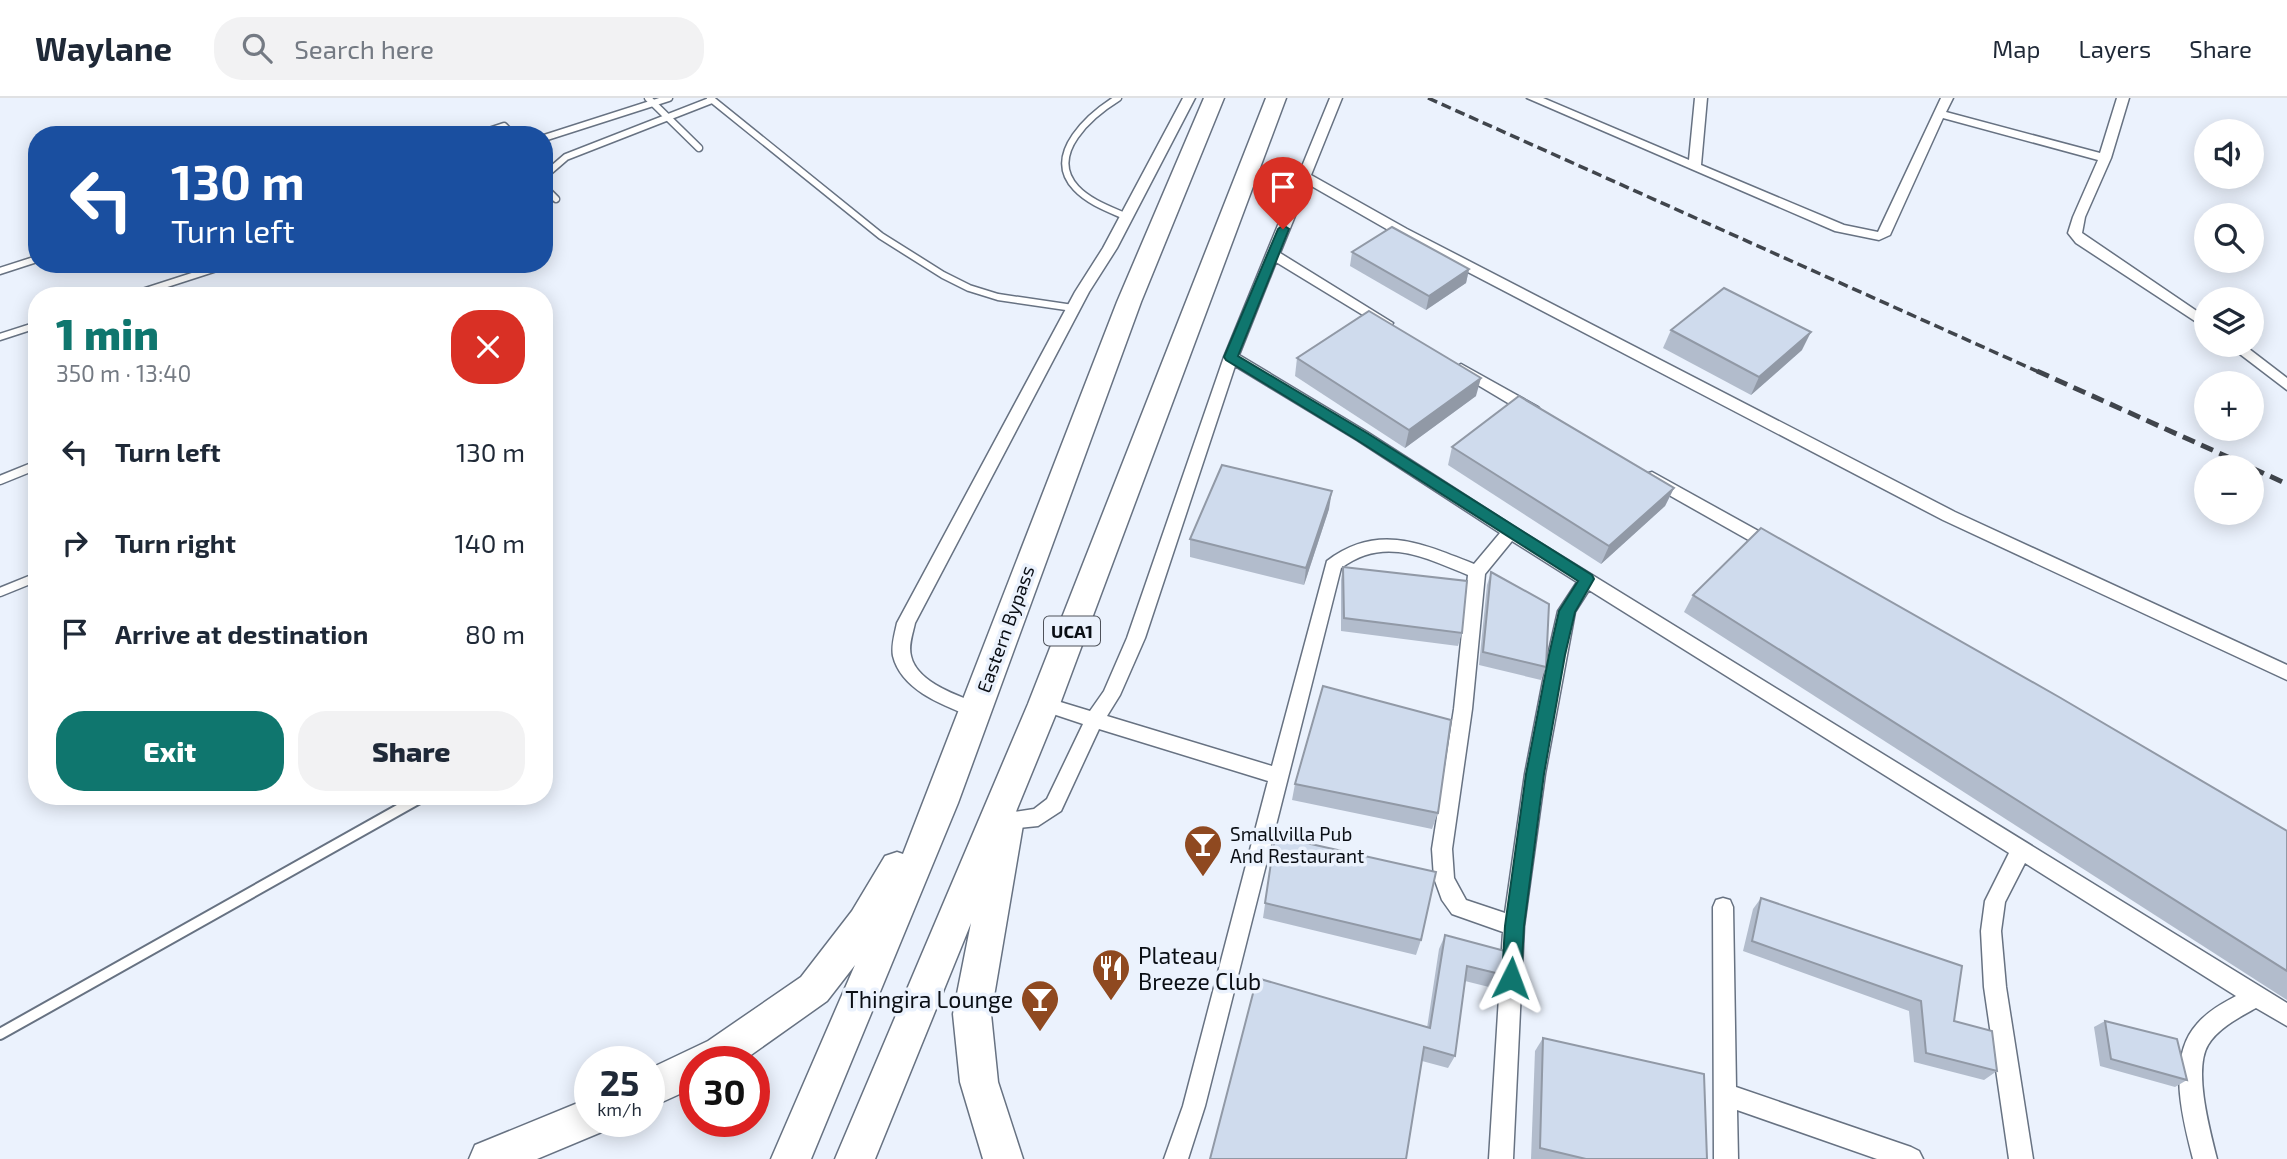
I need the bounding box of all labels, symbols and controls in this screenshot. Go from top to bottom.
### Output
search box [214,17,704,80]
text: Waylane [35,28,172,68]
icon: search [238,29,276,67]
text: Search here [294,33,434,64]
text: Map [1992,34,2040,63]
text: Layers [2078,34,2151,63]
text: Share [2189,34,2252,63]
map controls [2194,119,2264,525]
button: sound [2194,119,2264,189]
text: 130 m [171,151,305,210]
icon: left [56,154,147,245]
pin [1253,157,1313,229]
icon: arrive [1264,168,1302,206]
button: search [2194,203,2264,273]
text: Turn left [171,211,295,249]
button: layers [2194,287,2264,357]
text: 1 min [56,308,159,358]
button: close [451,310,525,384]
text: 350 m · 13:40 [56,359,191,387]
button: + [2194,371,2264,441]
icon: left [56,433,94,471]
text: Turn left [115,436,221,467]
text: 130 m [456,436,525,467]
button: − [2194,455,2264,525]
icon: right [56,524,94,562]
text: Turn right [115,527,236,558]
text: 140 m [454,527,525,558]
street label: Eastern Bypass [971,562,1039,696]
icon: arrive [56,615,94,653]
road number: UCA1 [1044,616,1100,646]
text: Arrive at destination [115,618,368,649]
text: 80 m [465,618,525,649]
button: Exit [56,711,284,791]
button: Share [298,711,525,791]
place label: Smallvilla Pub And Restaurant [1230,822,1364,867]
bar icon: Smallvilla Pub And Restaurant [1182,823,1224,878]
place label: Plateau Breeze Club [1138,941,1261,995]
position arrow [1474,941,1548,1015]
restaurant icon: Plateau Breeze Club [1090,947,1132,1002]
bar icon: Thingira Lounge [1019,978,1061,1033]
place label: Thingira Lounge [845,985,1013,1013]
speed limit sign: 30 [679,1046,770,1137]
text: 25 [600,1061,639,1103]
text: km/h [597,1098,642,1120]

